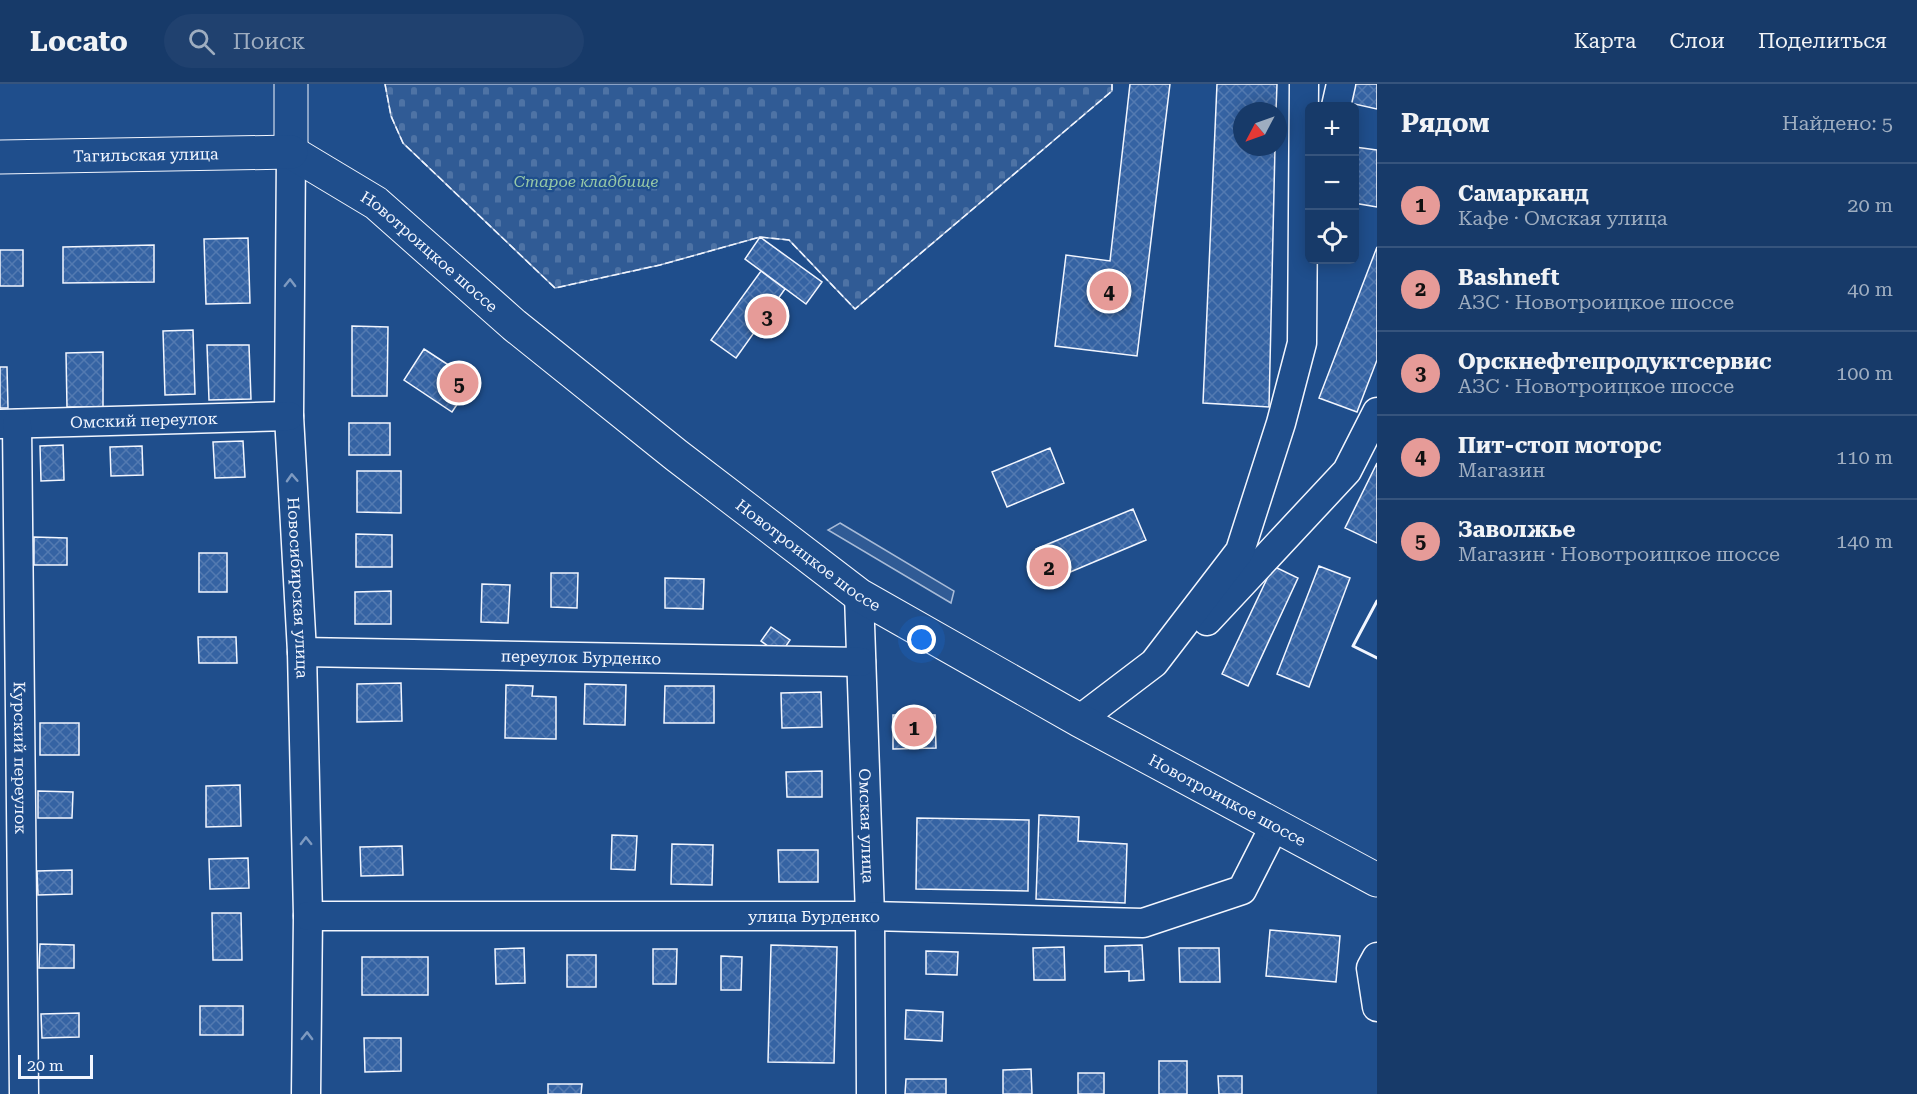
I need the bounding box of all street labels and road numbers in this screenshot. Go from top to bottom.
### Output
street label: Тагильская улица [73,144,219,165]
street label: Новотроицкое шоссе [357,187,502,316]
street label: Омский переулок [70,408,218,432]
street label: Новотроицкое шоссе [732,495,884,615]
street label: Новосибирская улица [284,496,312,679]
street label: переулок Бурденко [501,646,662,668]
street label: Курский переулок [10,681,31,835]
street label: Новотроицкое шоссе [1146,750,1310,850]
street label: Омская улица [855,768,878,884]
street label: улица Бурденко [748,907,880,926]

